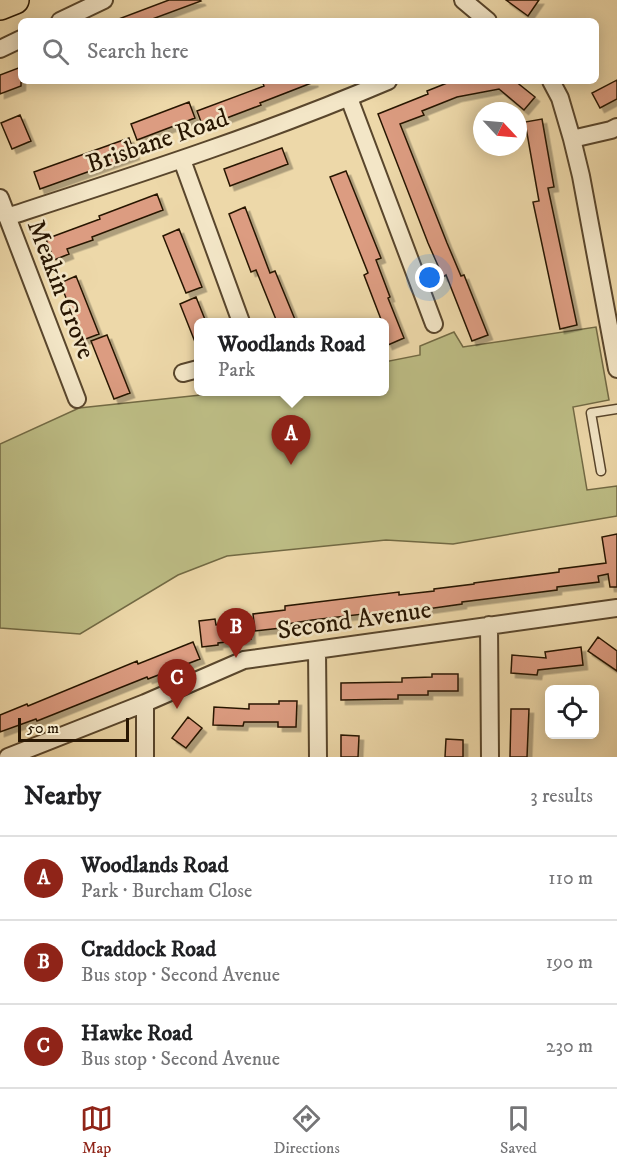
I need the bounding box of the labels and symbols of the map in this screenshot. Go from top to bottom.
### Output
street label: Brisbane Road [82,102,233,181]
north arrow [473,102,527,156]
street label: Meakin Grove [19,215,102,364]
your location [415,263,444,292]
pin: A [272,416,310,465]
street label: Second Avenue [275,593,433,648]
pin: B [216,608,256,658]
pin: C [158,660,196,709]
scale bar [18,715,129,742]

